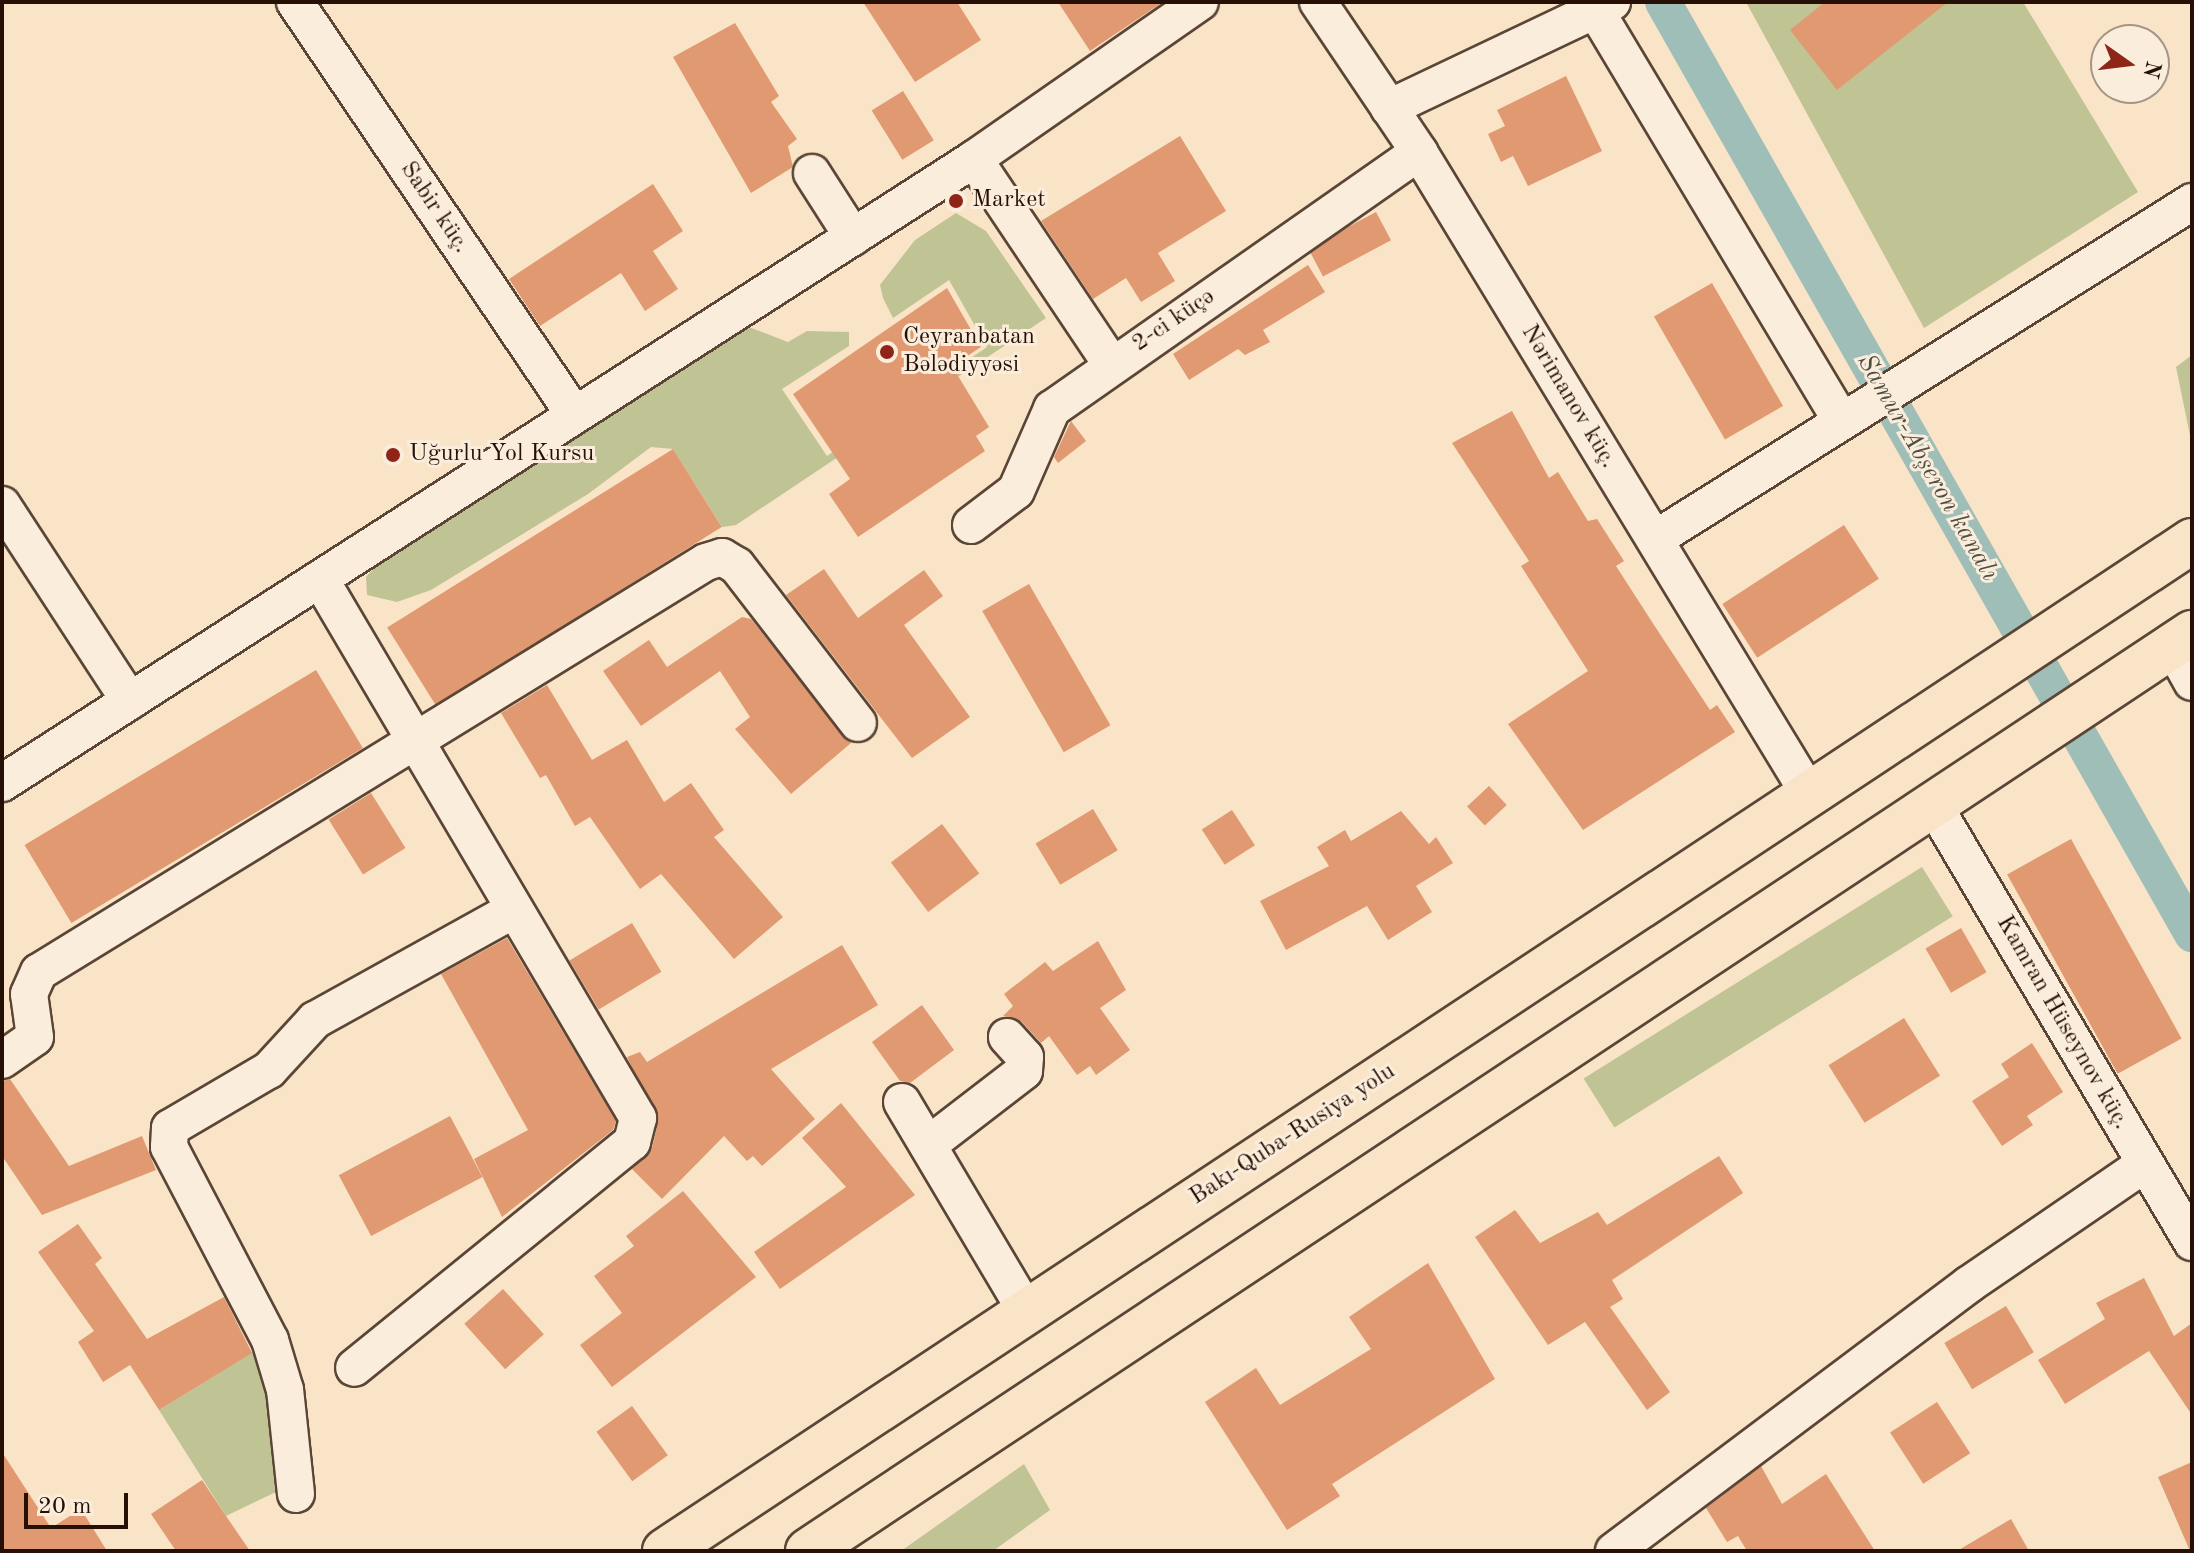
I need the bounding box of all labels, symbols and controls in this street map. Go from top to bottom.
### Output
north arrow [2090,24,2170,104]
text: N [2139,59,2164,80]
street label: Sabir küç. [393,157,475,259]
place label: Market [972,187,1046,215]
marker: Market [947,192,965,210]
street label: 2-ci küçə [1127,283,1221,359]
street label: Nərimanov küç. [1514,320,1622,474]
place label: Ceyranbatan Bələdiyyəsi [903,324,1035,380]
marker: Ceyranbatan Bələdiyyəsi [878,343,896,361]
water label: Samur-Abşeron kanalı [1849,349,2005,587]
place label: Uğurlu Yol Kursu [409,441,594,469]
marker: Uğurlu Yol Kursu [384,446,402,464]
street label: Kamran Hüseynov küç. [1989,911,2135,1135]
street label: Bakı-Quba-Rusiya yolu [1185,1058,1401,1212]
scale bar [28,1477,132,1527]
text: 20 m [38,1495,92,1519]

